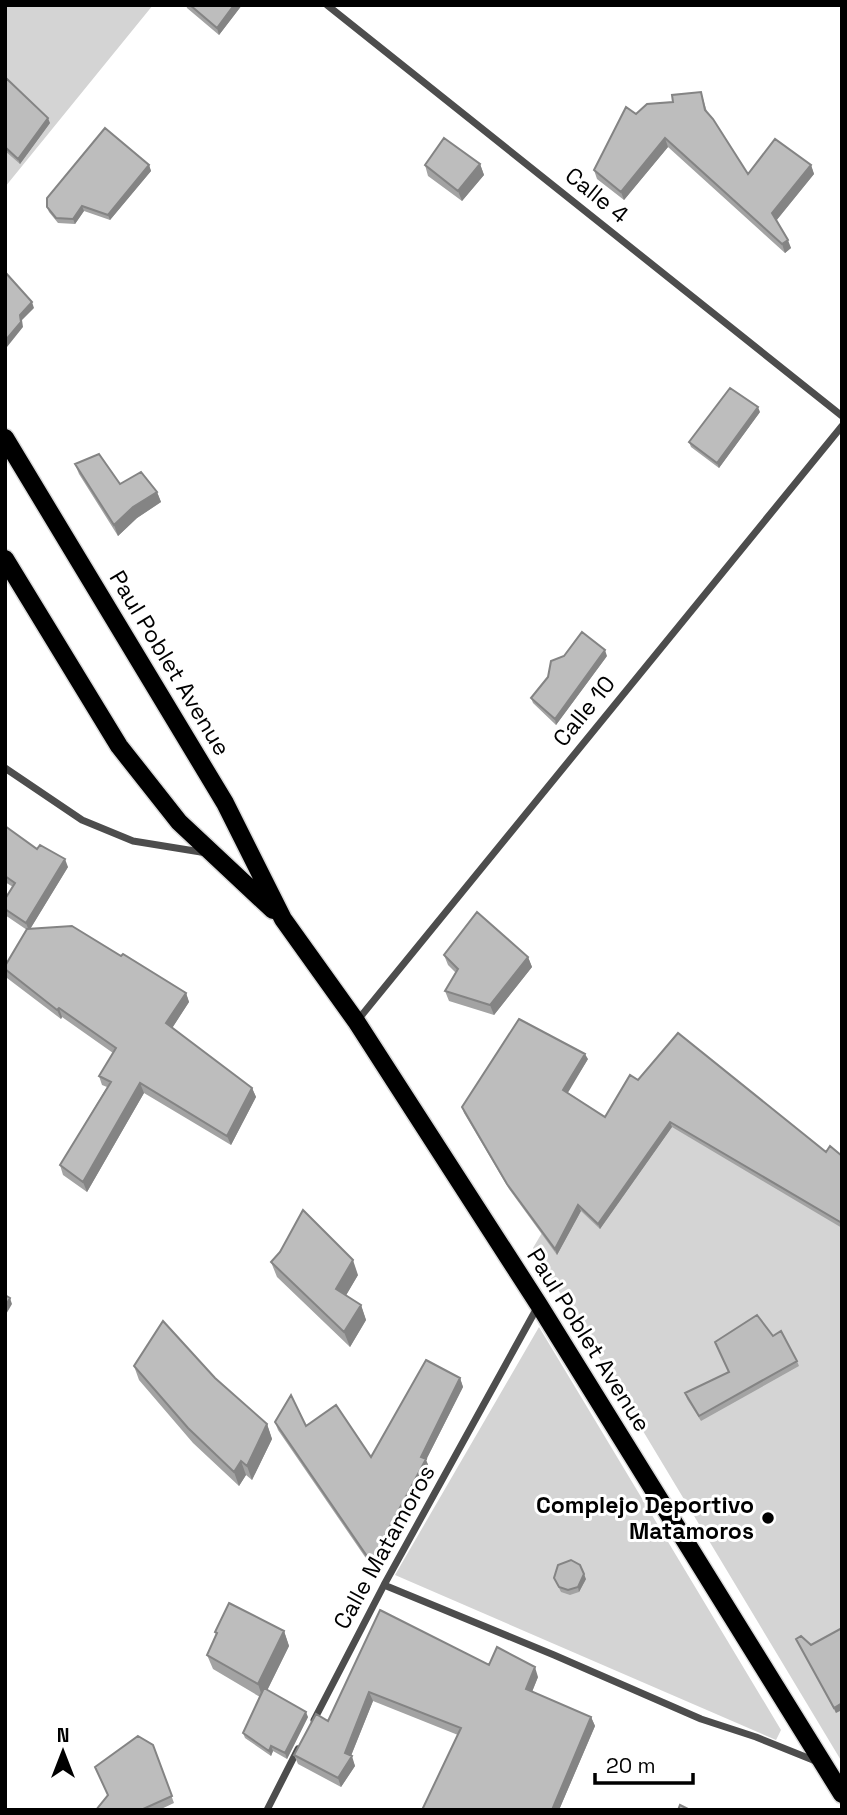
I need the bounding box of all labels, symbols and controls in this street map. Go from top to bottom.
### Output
street label: Calle 4 [559,160,635,230]
street label: Paul Poblet Avenue [103,565,237,761]
street label: Calle 10 [546,669,622,753]
street label: Paul Poblet Avenue [520,1243,658,1437]
street label: Calle Matamoros [326,1459,442,1635]
place label: Complejo Deportivo Matamoros [536,1490,754,1546]
marker: Complejo Deportivo Matamoros [760,1510,776,1526]
north arrow [28,1717,98,1787]
text: N [57,1723,69,1748]
scale bar [595,1742,693,1786]
text: 20 m [606,1752,656,1779]

